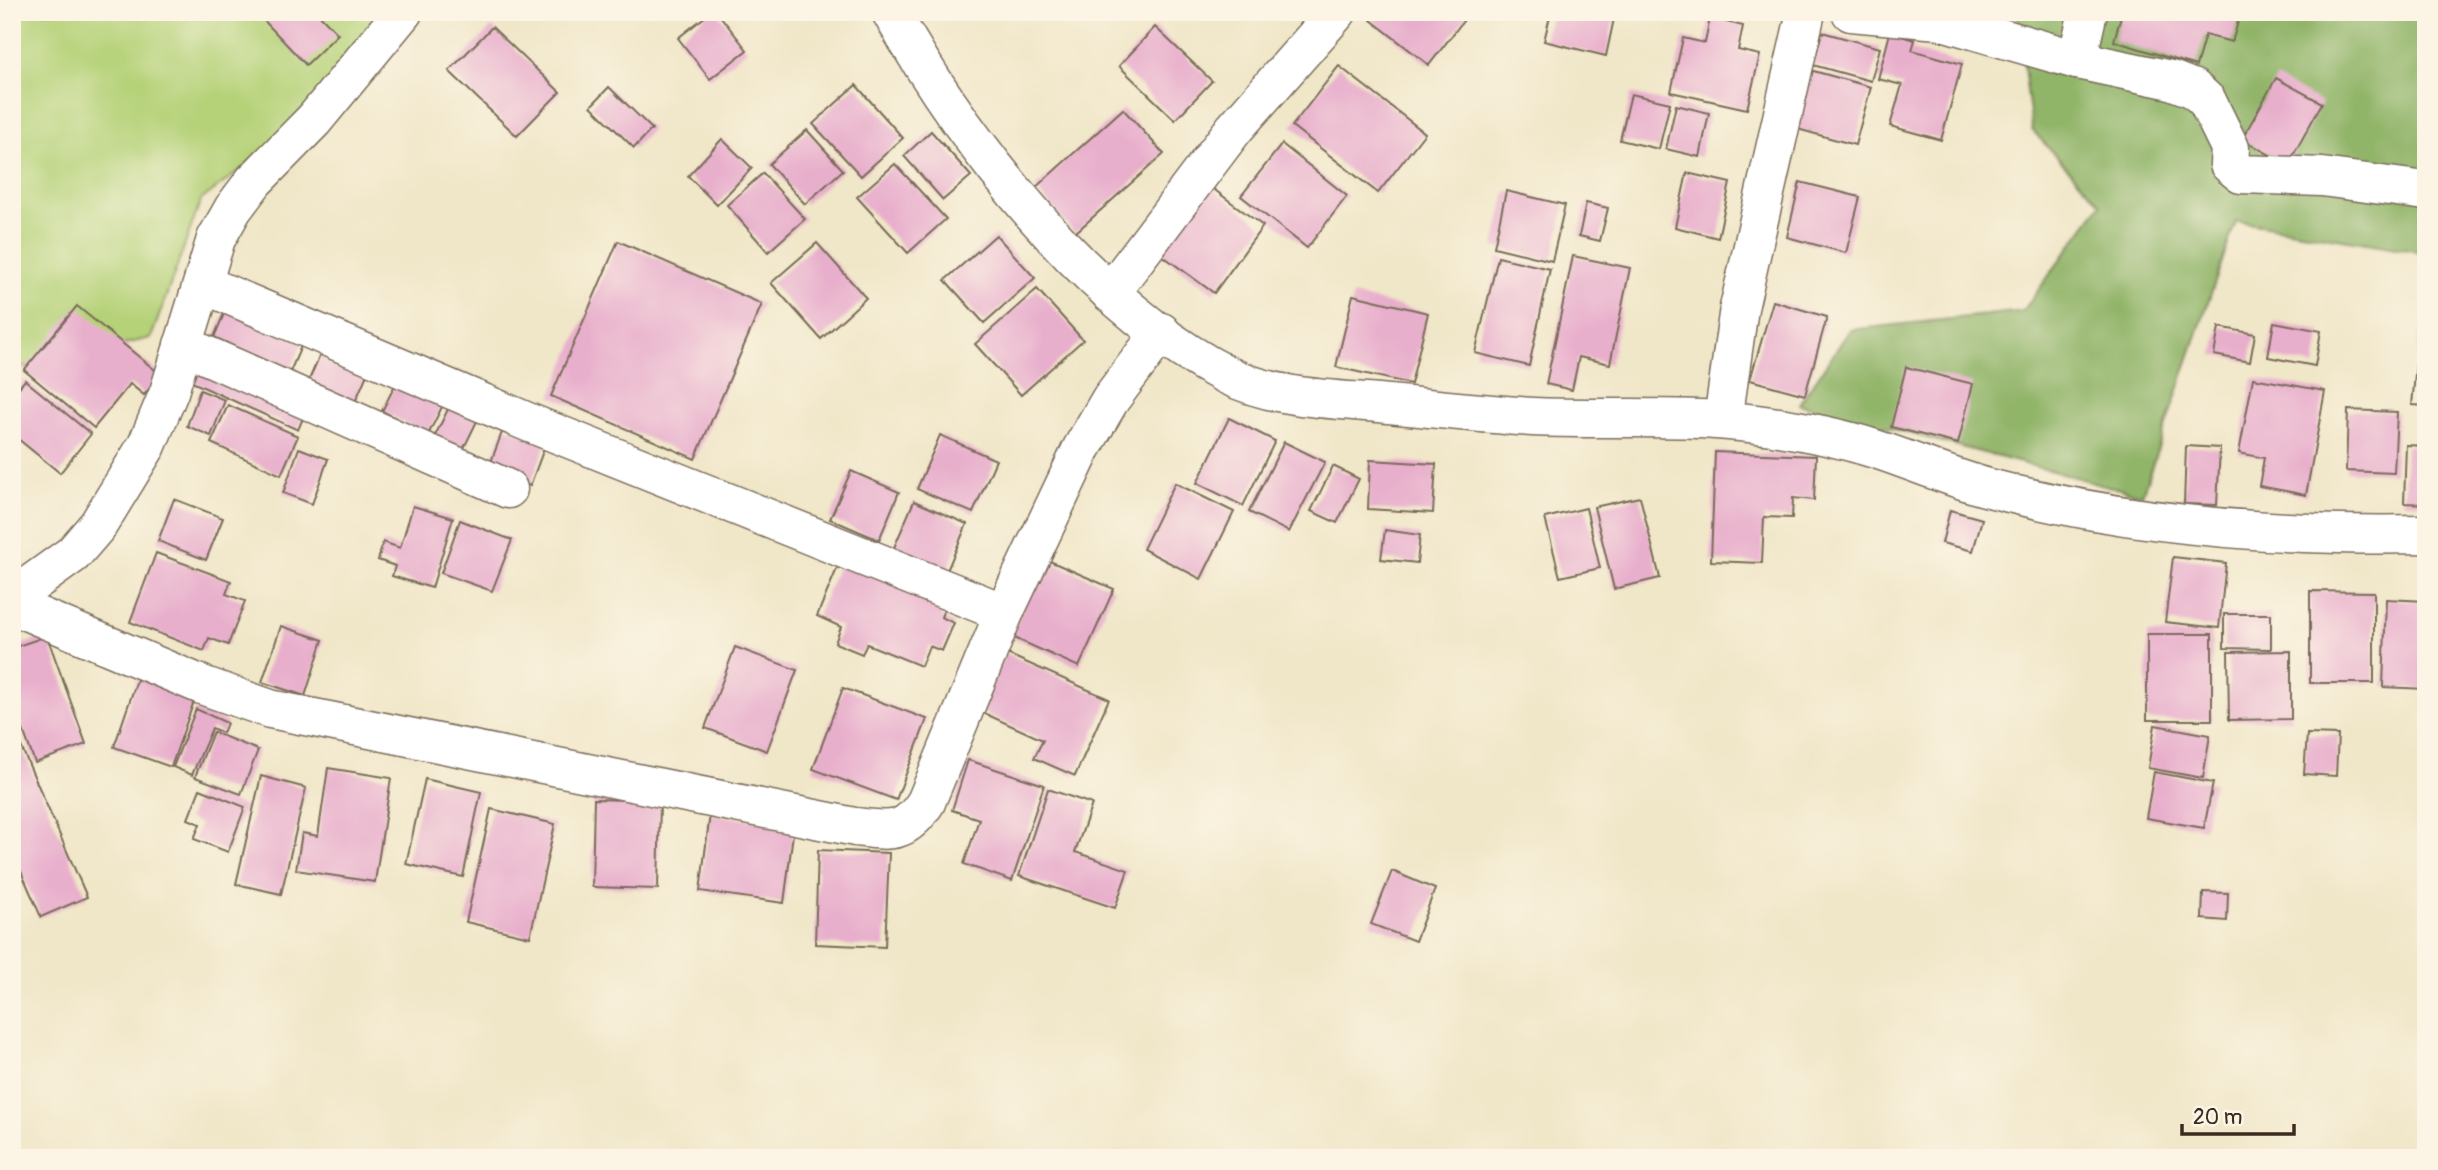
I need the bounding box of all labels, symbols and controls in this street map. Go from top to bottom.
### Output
scale bar [2182,1093,2294,1137]
text: 20 m [2193,1104,2242,1131]

